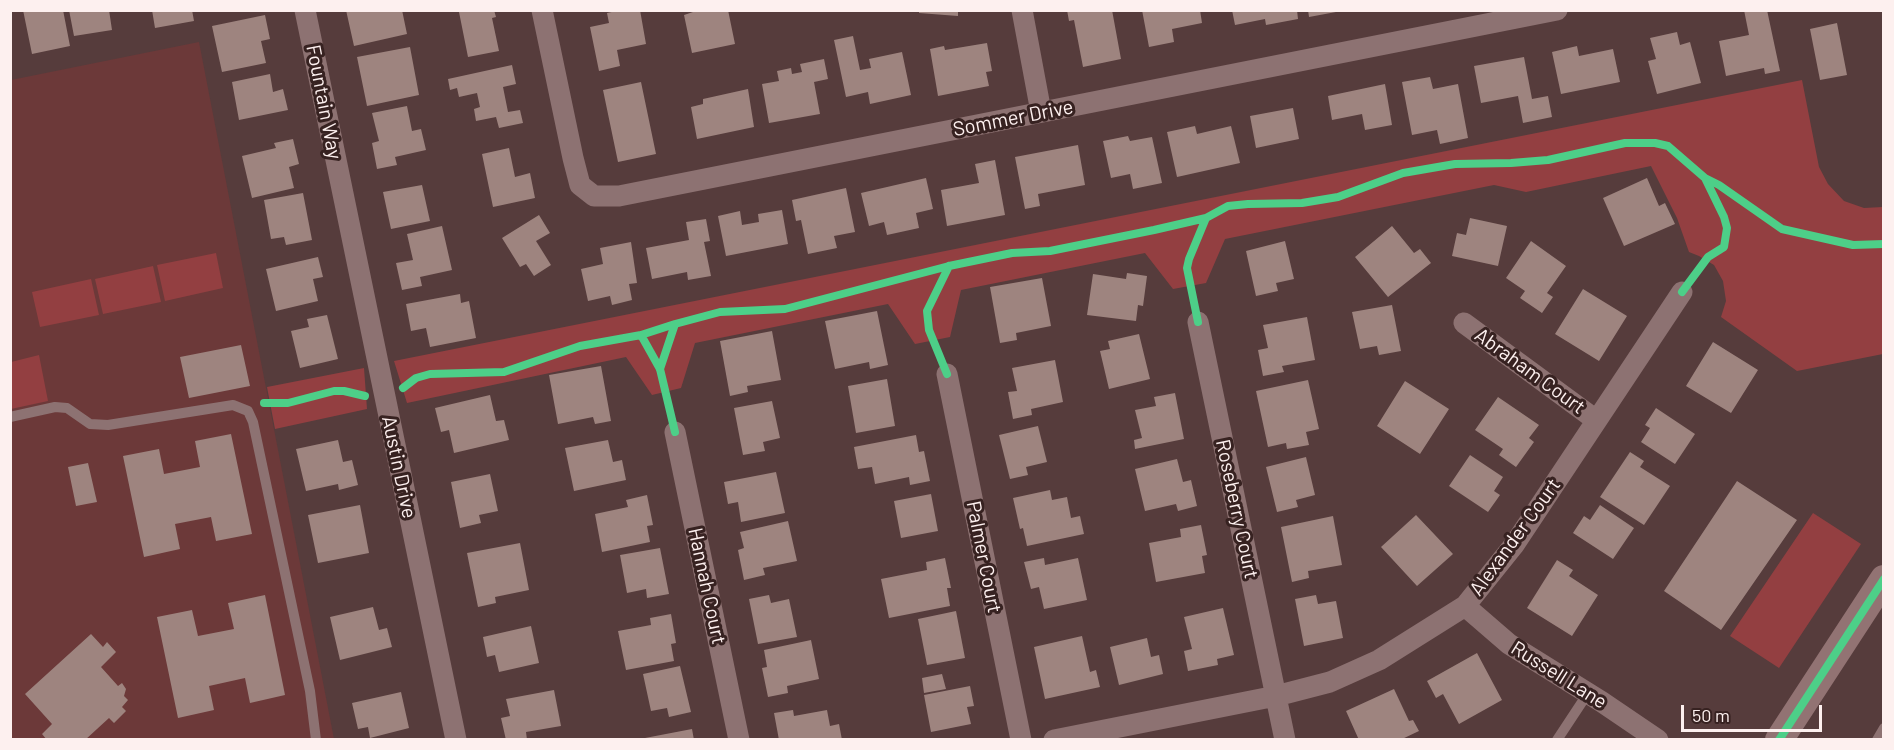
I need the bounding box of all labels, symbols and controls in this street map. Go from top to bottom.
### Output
street label: Fountain Way [301,43,347,161]
street label: Sommer Drive [951,95,1075,141]
street label: Abraham Court [1470,323,1590,419]
street label: Austin Drive [376,414,422,520]
street label: Roseberry Court [1211,437,1263,581]
street label: Alexander Court [1464,474,1566,600]
street label: Palmer Court [961,499,1007,615]
street label: Hannah Court [683,526,731,646]
street label: Russell Lane [1507,636,1611,714]
scale bar [1684,693,1825,731]
text: 50 m [1692,704,1730,726]

